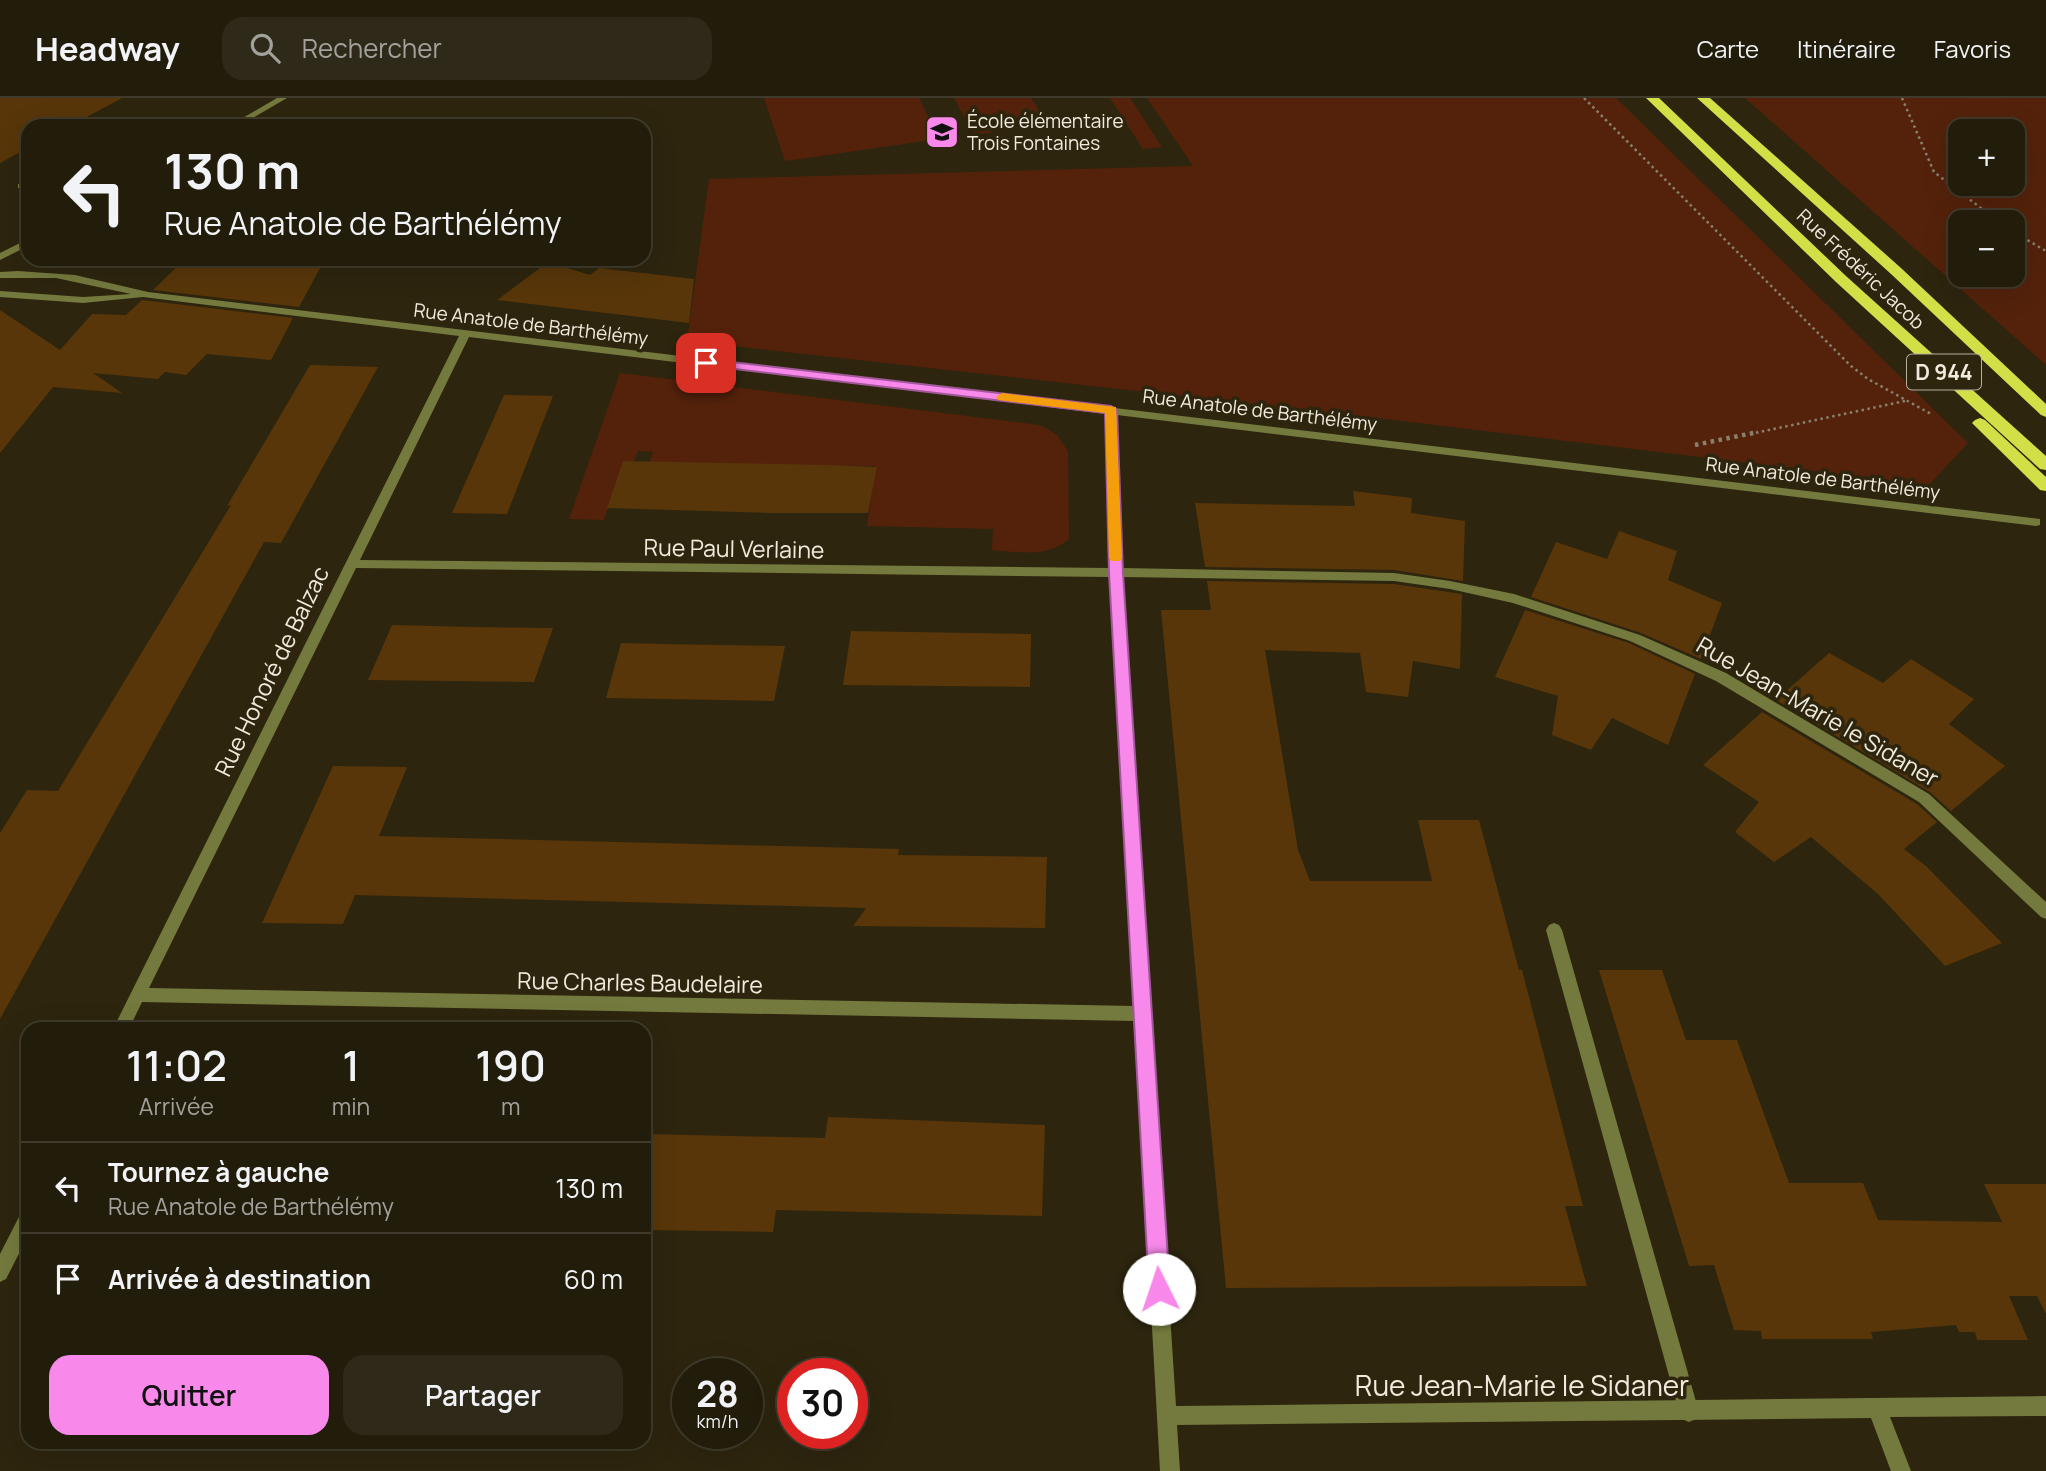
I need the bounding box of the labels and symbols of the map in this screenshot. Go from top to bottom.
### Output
place label: École élémentaire Trois Fontaines [967,108,1124,156]
school or university icon: École élémentaire Trois Fontaines [923,113,961,151]
street label: Rue Frédéric Jacob [1792,203,1930,335]
street label: Rue Anatole de Barthélémy [412,297,650,351]
pin [676,333,736,393]
road number: D 944 [1907,354,1981,390]
street label: Rue Anatole de Barthélémy [1141,383,1379,437]
street label: Rue Anatole de Barthélémy [1704,451,1942,505]
street label: Rue Paul Verlaine [643,530,825,566]
street label: Rue Honoré de Balzac [206,561,336,781]
street label: Rue Jean-Marie le Sidaner [1691,628,1945,794]
street label: Rue Charles Baudelaire [517,964,763,1000]
position arrow [1122,1252,1196,1326]
speed limit sign: 30 [777,1358,868,1449]
street label: Rue Jean-Marie le Sidaner [1355,1366,1689,1404]

